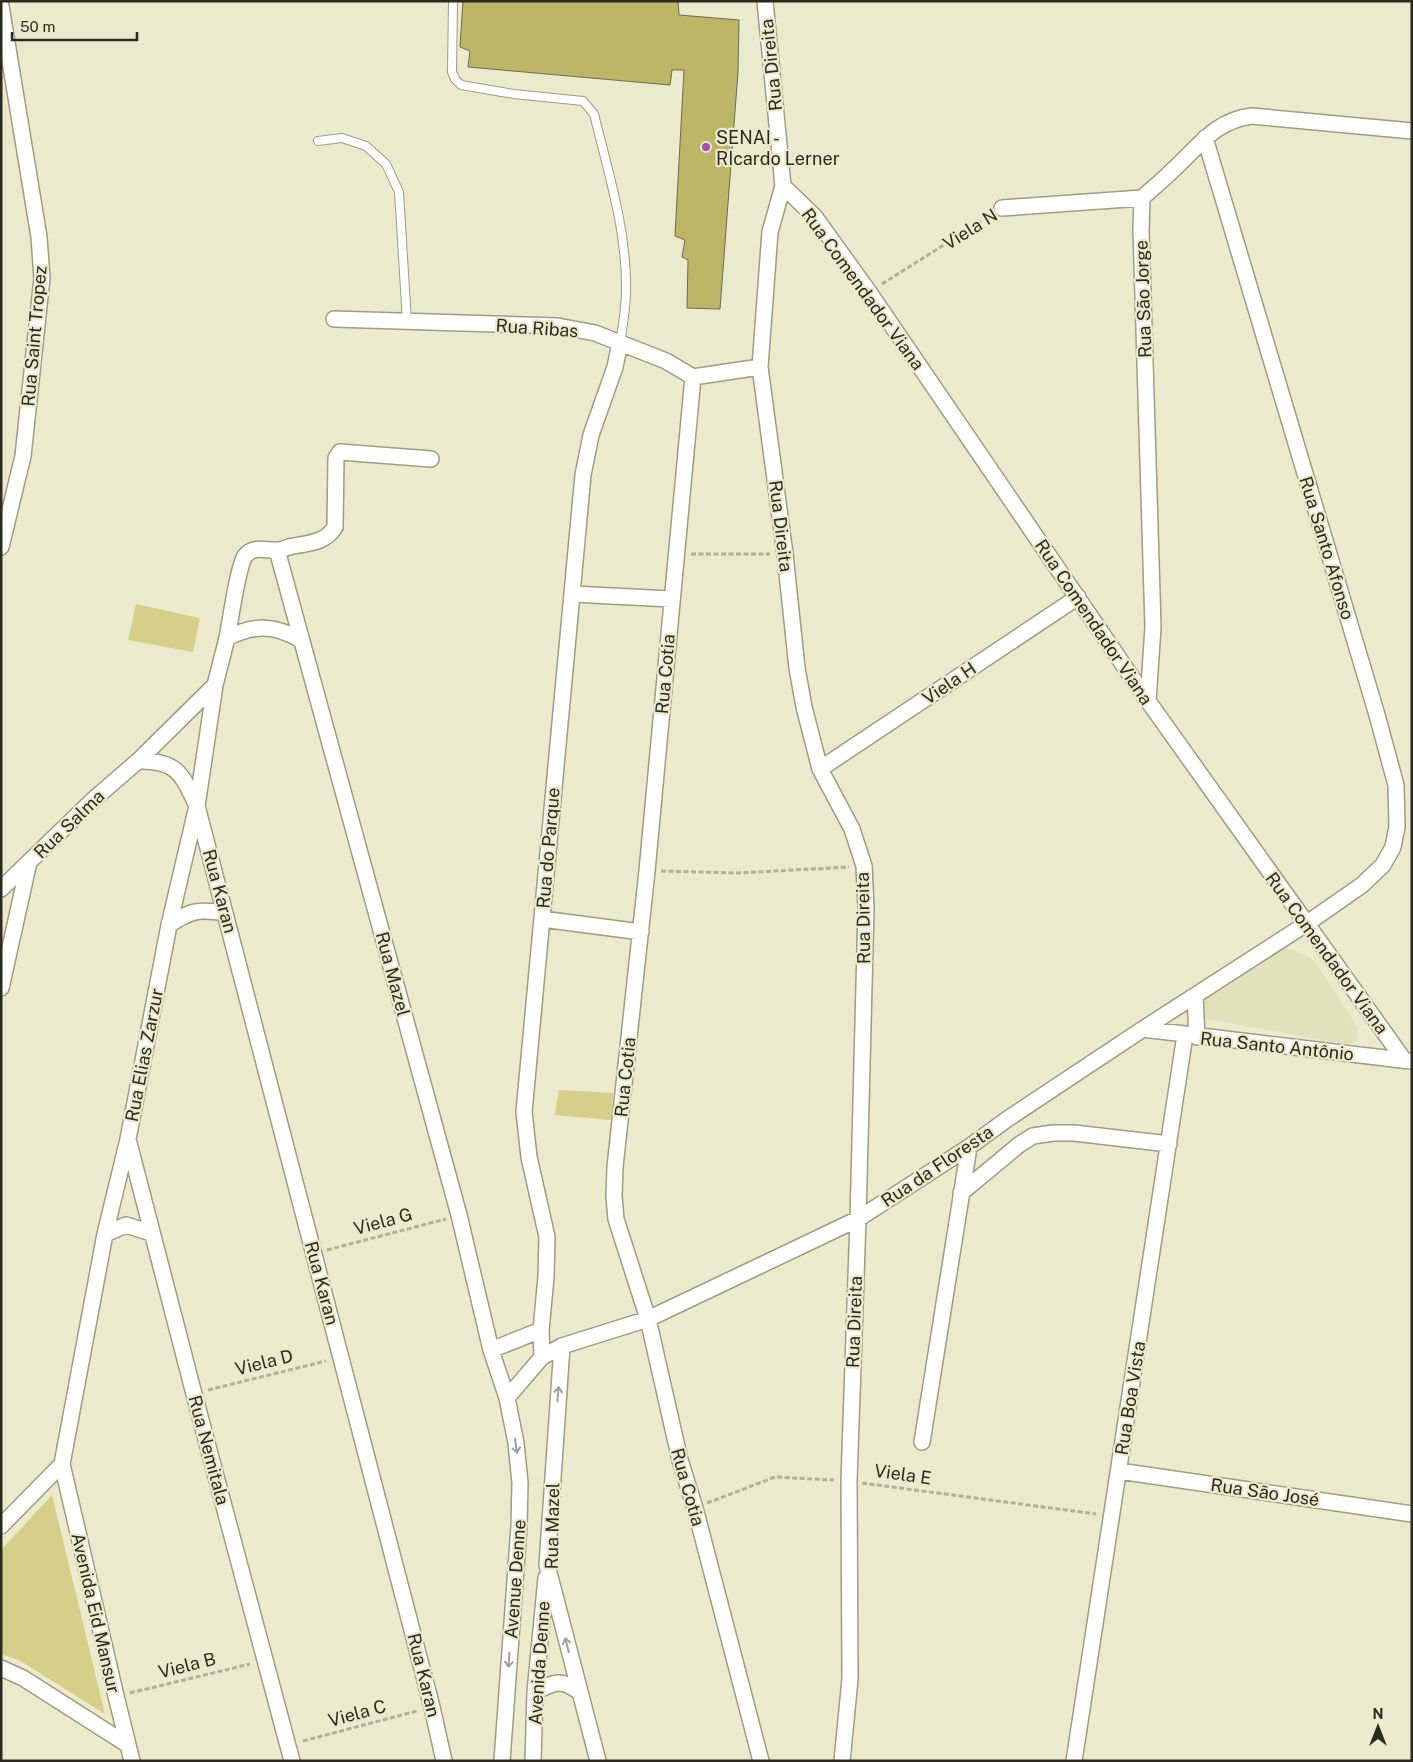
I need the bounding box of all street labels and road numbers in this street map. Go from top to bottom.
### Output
street label: Rua Direita [756,18,786,112]
street label: Rua Comendador Viana [797,204,929,374]
street label: Viela N [939,204,1001,254]
street label: Rua São Jorge [1130,240,1156,358]
street label: Rua Saint Tropez [17,265,51,407]
street label: Rua Ribas [495,315,579,341]
street label: Rua Santo Afonso [1295,474,1359,622]
street label: Rua Direita [765,479,797,573]
street label: Rua Comendador Viana [1031,535,1157,709]
street label: Rua Cotia [651,633,679,715]
street label: Viela H [918,657,980,709]
street label: Rua Salma [29,785,109,863]
street label: Rua do Parque [532,787,564,909]
street label: Rua Karan [199,847,241,935]
street label: Rua Comendador Viana [1261,868,1393,1038]
street label: Rua Direita [852,872,874,964]
street label: Rua Mazel [372,929,414,1019]
street label: Rua Elias Zarzur [121,986,167,1124]
street label: Rua Santo Antônio [1199,1027,1355,1065]
street label: Rua Cotia [610,1036,640,1118]
street label: Rua da Floresta [877,1121,997,1211]
street label: Viela G [351,1203,415,1239]
street label: Rua Karan [301,1239,343,1327]
street label: Rua Direita [842,1276,866,1368]
street label: Rua Boa Vista [1111,1339,1149,1457]
street label: Viela D [233,1345,295,1379]
street label: Rua Nemitala [184,1393,234,1507]
street label: Rua Cotia [667,1445,709,1529]
street label: Viela E [873,1460,933,1488]
street label: Rua São José [1209,1474,1321,1510]
street label: Rua Mazel [541,1482,563,1570]
street label: Avenue Denne [500,1519,530,1639]
street label: Avenida Eid Mansur [67,1531,125,1695]
street label: Avenida Denne [524,1600,554,1726]
street label: Rua Karan [403,1631,445,1719]
street label: Viela B [156,1648,218,1682]
street label: Viela C [326,1695,388,1731]

